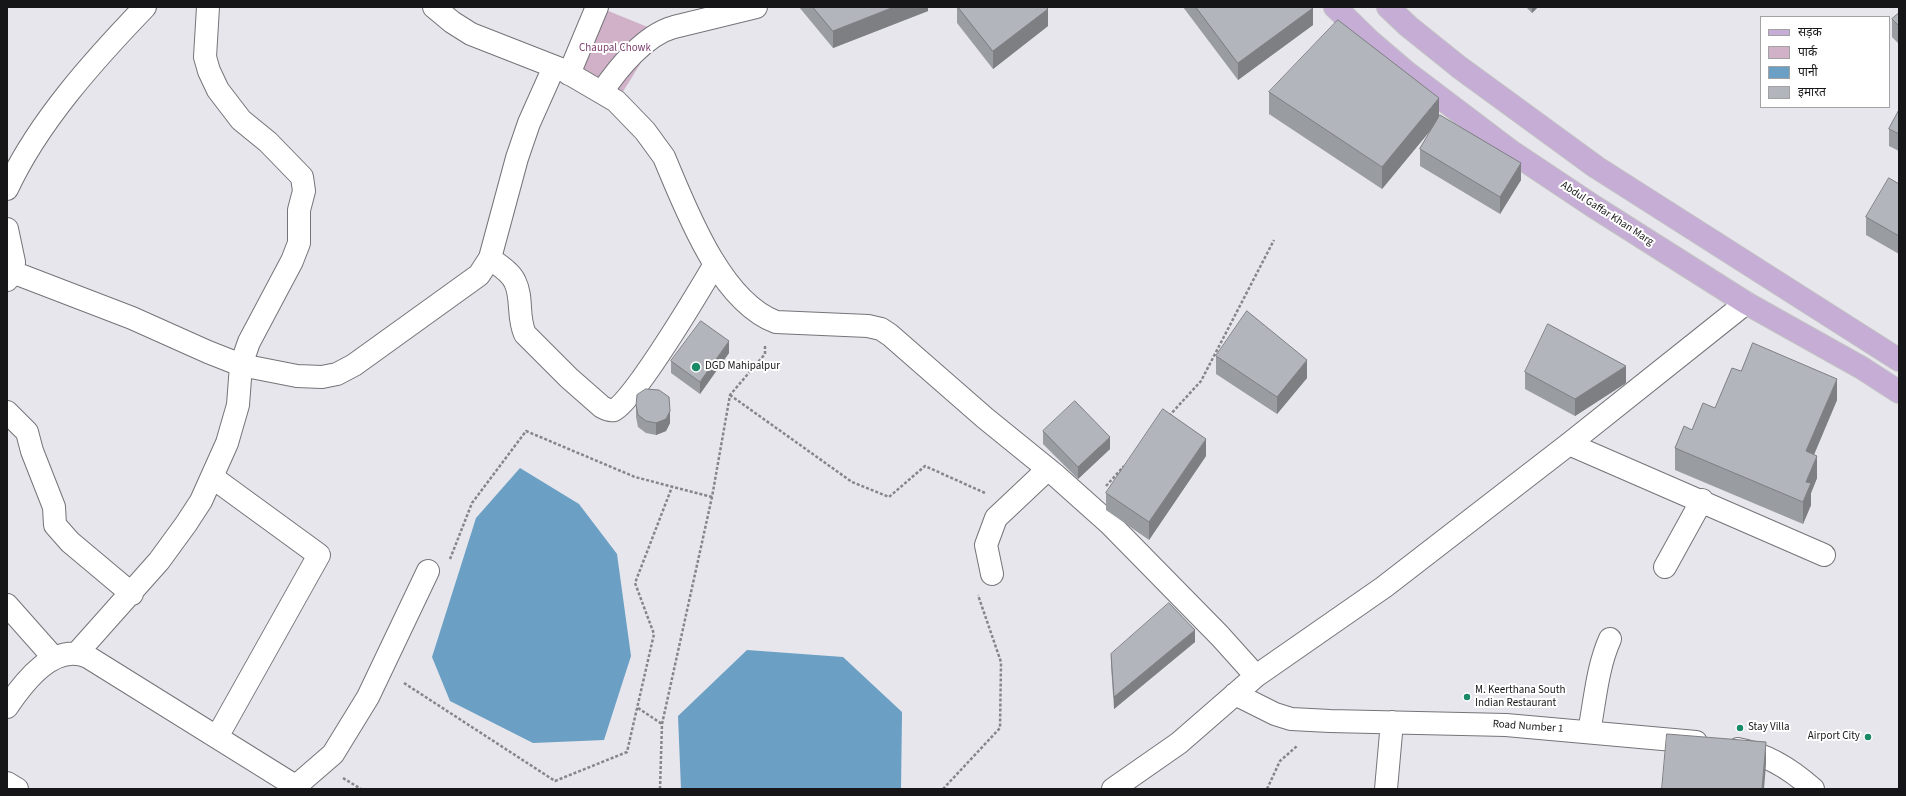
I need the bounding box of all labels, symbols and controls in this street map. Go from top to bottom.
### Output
legend [1760,16,1890,108]
text: सड़क [1798,24,1822,41]
park label: Chaupal Chowk [579,42,651,56]
text: पार्क [1798,44,1817,61]
text: पानी [1798,64,1818,81]
text: इमारत [1798,84,1826,101]
street label: Abdul Gaffar Khan Marg [1558,179,1656,249]
place label: DGD Mahipalpur [705,360,780,374]
marker: DGD Mahipalpur [690,361,702,373]
place label: M. Keerthana South Indian Restaurant [1475,684,1565,710]
marker: M. Keerthana South Indian Restaurant [1462,692,1472,702]
street label: Road Number 1 [1492,718,1564,736]
place label: Stay Villa [1748,721,1790,735]
marker: Stay Villa [1735,723,1745,733]
place label: Airport City [1808,730,1860,744]
marker: Airport City [1863,732,1873,742]

